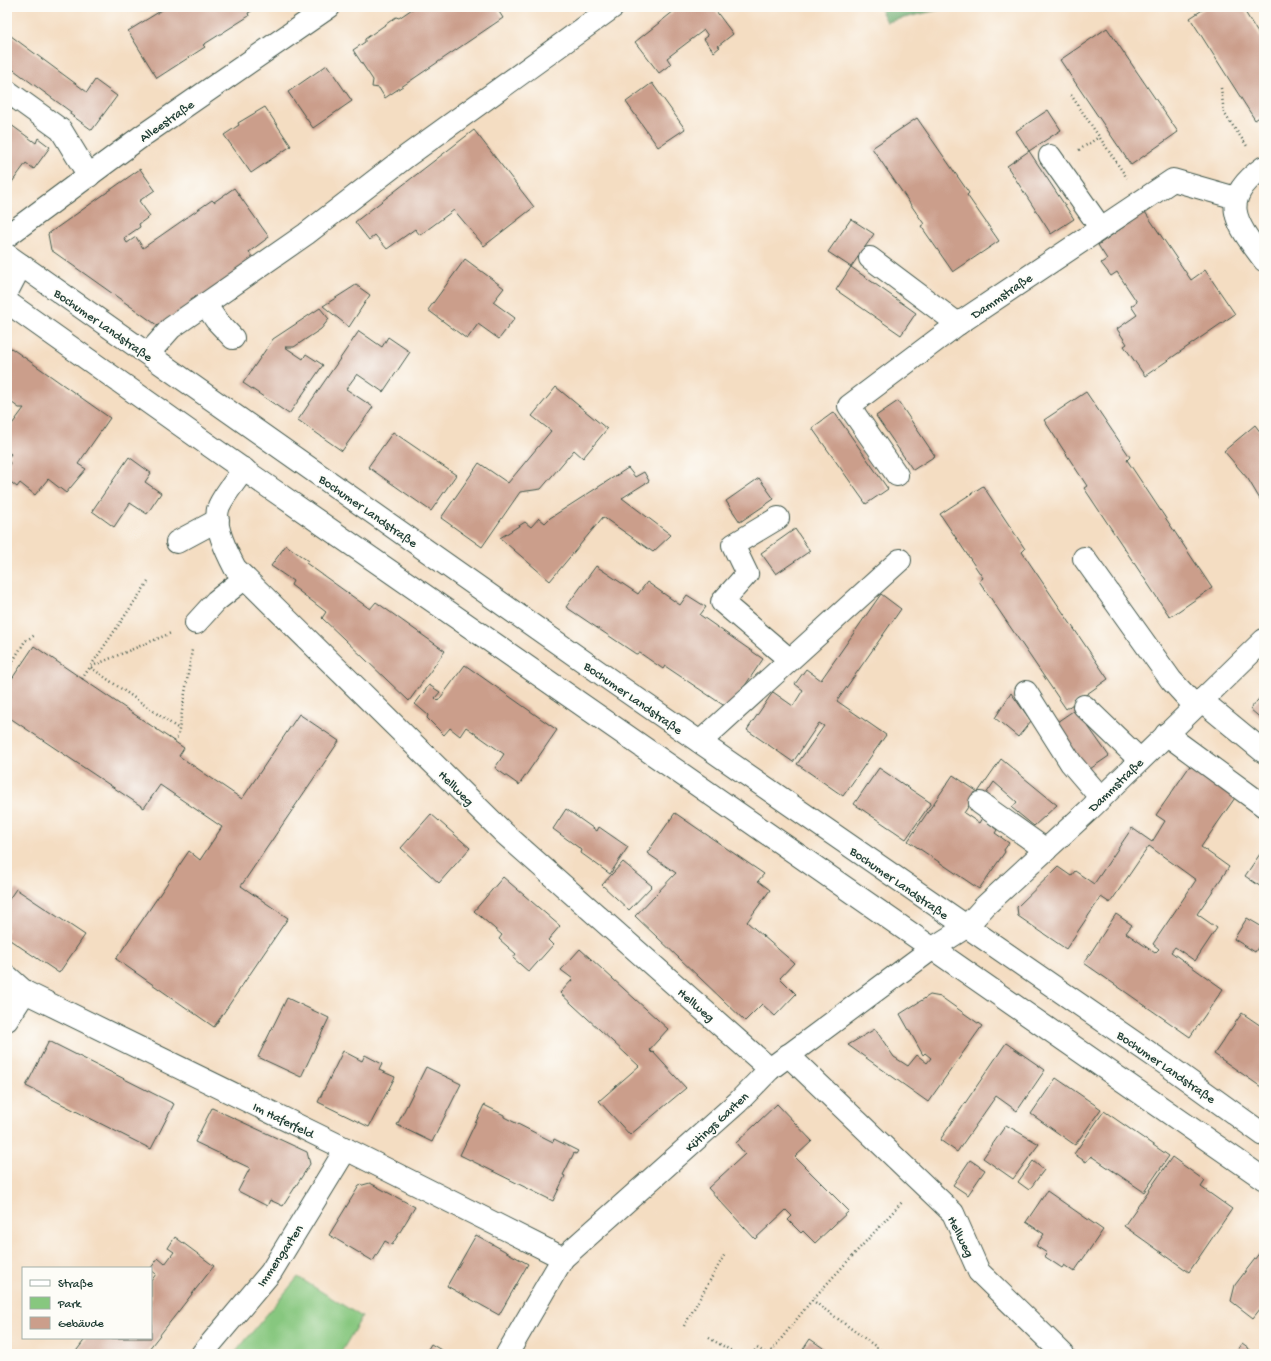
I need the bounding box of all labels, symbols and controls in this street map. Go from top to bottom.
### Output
street label: Alleestraße [137,98,198,146]
street label: Dammstraße [968,271,1036,324]
street label: Bochumer Landstraße [50,286,155,366]
street label: Bochumer Landstraße [315,472,420,552]
street label: Bochumer Landstraße [580,659,685,739]
street label: Dammstraße [1085,756,1148,816]
street label: Hellweg [434,768,476,810]
street label: Bochumer Landstraße [846,844,951,924]
street label: Hellweg [674,986,717,1026]
street label: Bochumer Landstraße [1113,1028,1218,1108]
street label: Kütings Garten [683,1089,753,1156]
street label: Im Haferfeld [250,1100,317,1143]
street label: Hellweg [943,1214,976,1260]
street label: Immengarten [255,1222,308,1290]
legend [22,1267,152,1339]
text: Straße [58,1278,94,1292]
text: Park [57,1298,83,1312]
text: Gebäude [58,1318,104,1332]

